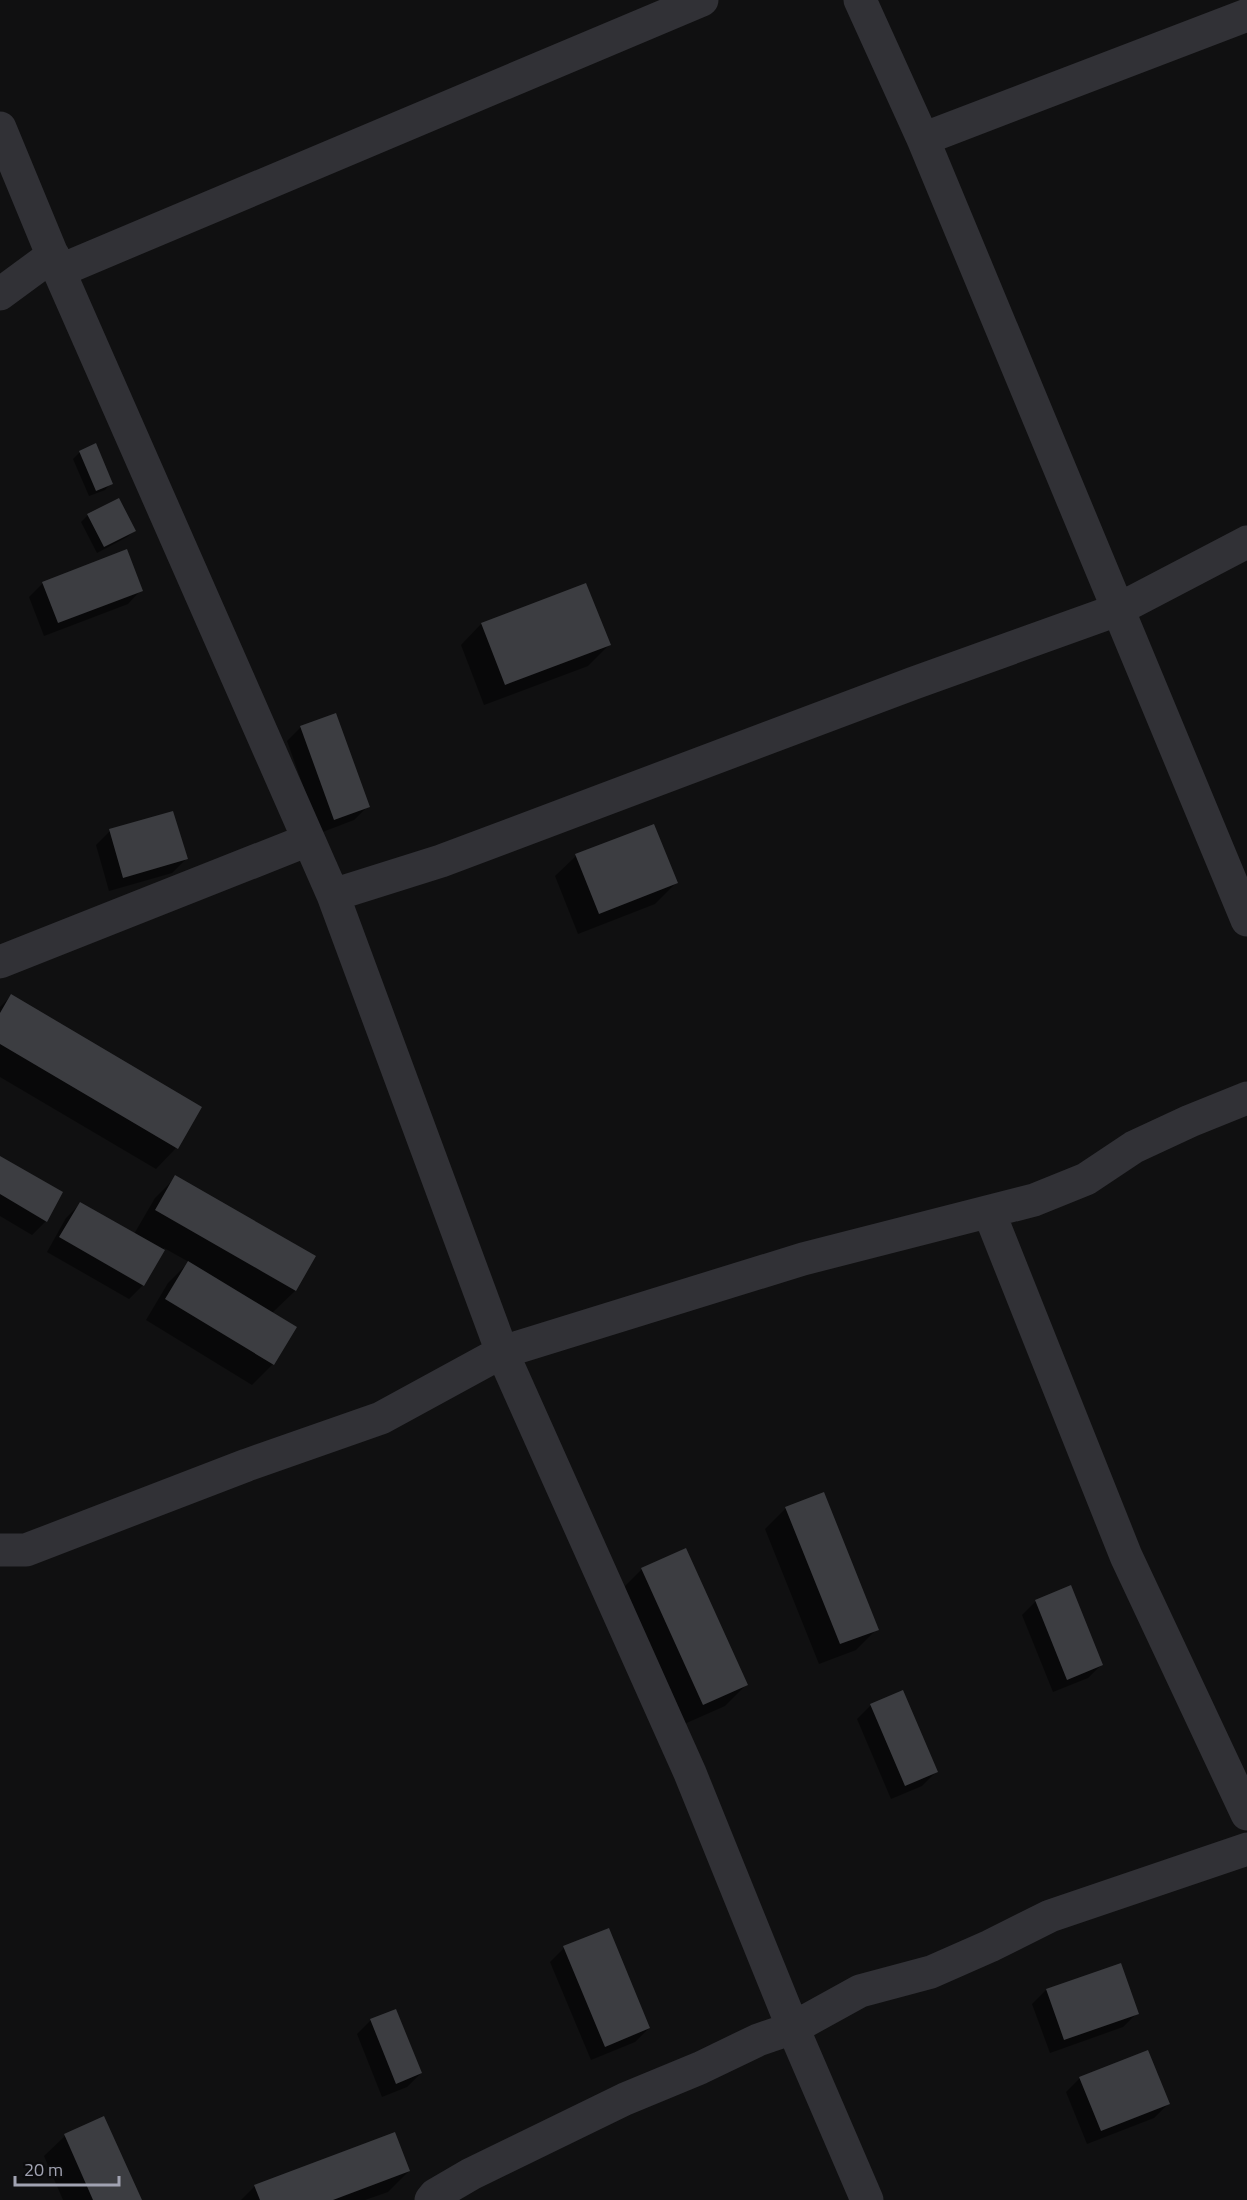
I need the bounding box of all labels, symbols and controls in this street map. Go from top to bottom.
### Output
scale bar [15,2149,118,2187]
text: 20 m [24,2156,63,2183]

